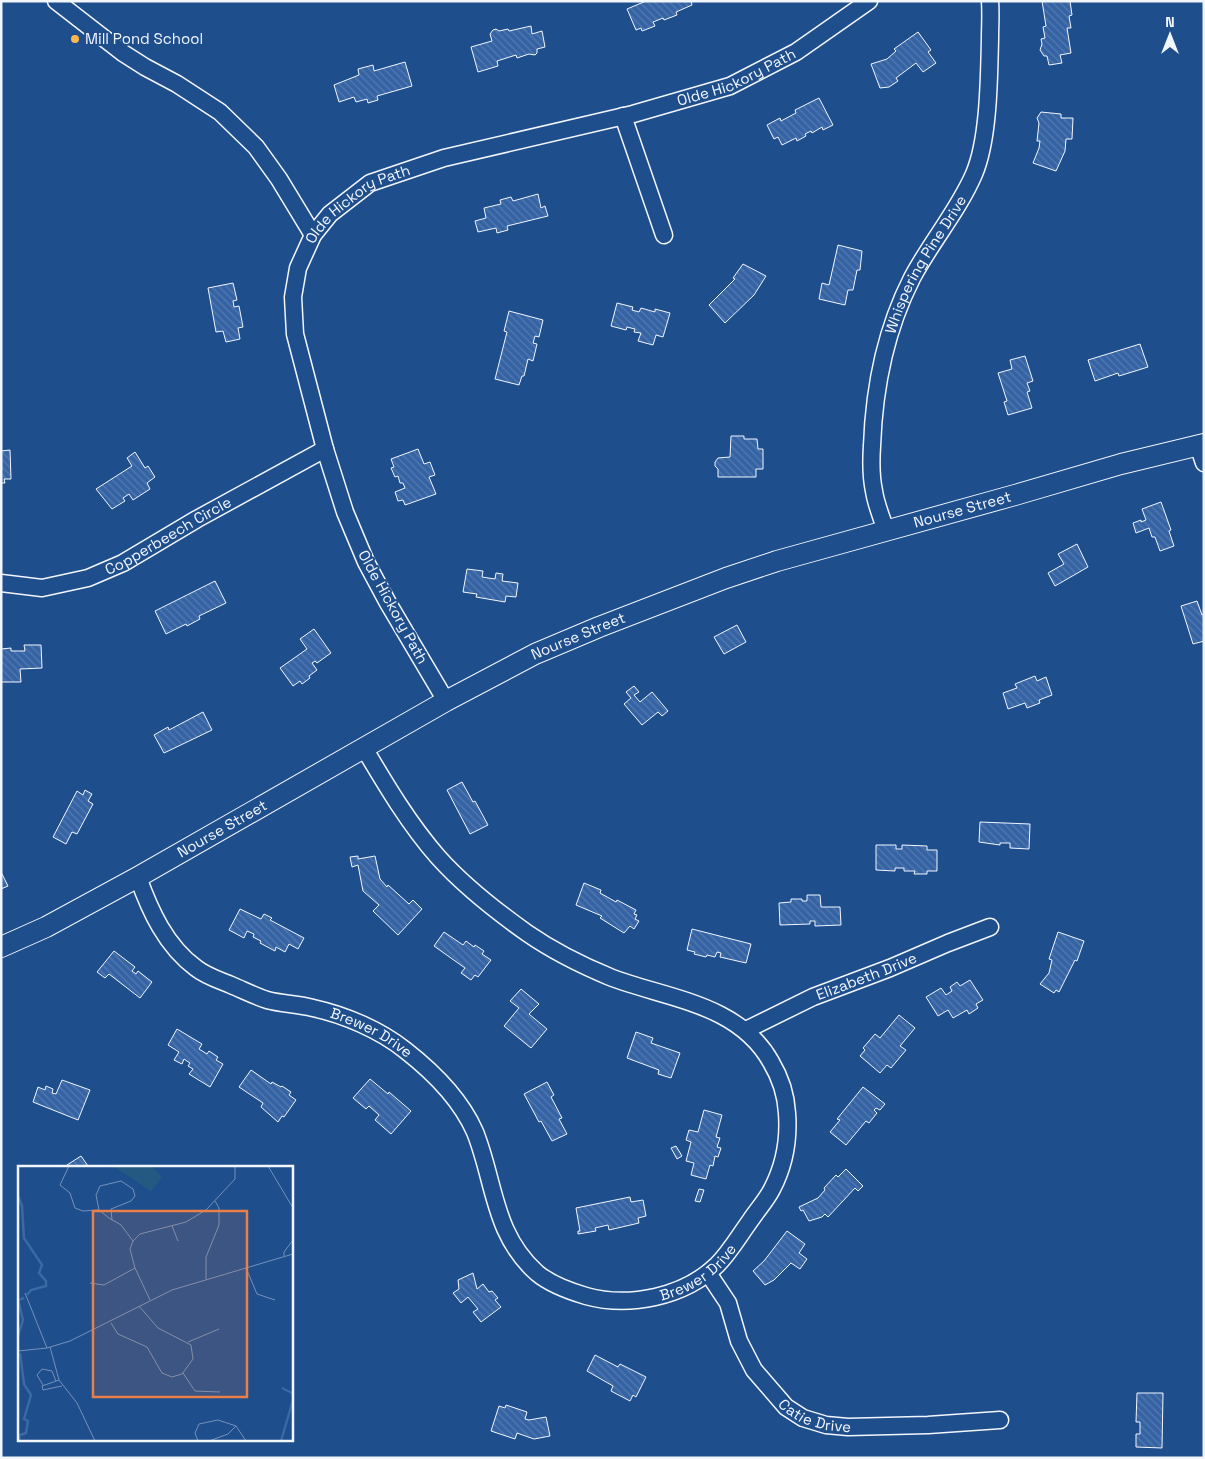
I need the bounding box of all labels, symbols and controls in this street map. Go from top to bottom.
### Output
north arrow [1145,10,1195,60]
text: N [1165,13,1175,31]
place label: Mill Pond School [85,29,203,48]
marker: Mill Pond School [69,33,81,45]
street label: Olde Hickory Path [675,44,799,110]
street label: Olde Hickory Path [301,160,412,246]
street label: Whispering Pine Drive [880,192,970,336]
street label: Nourse Street [911,487,1013,532]
street label: Copperbeech Circle [102,492,235,579]
street label: Olde Hickory Path [354,546,433,667]
street label: Nourse Street [528,608,628,664]
street label: Nourse Street [174,795,270,862]
street label: Elizabeth Drive [813,948,920,1004]
street label: Brewer Drive [328,1003,417,1061]
inset map [18,1166,292,1442]
street label: Brewer Drive [657,1240,740,1305]
street label: Catie Drive [774,1395,852,1436]

